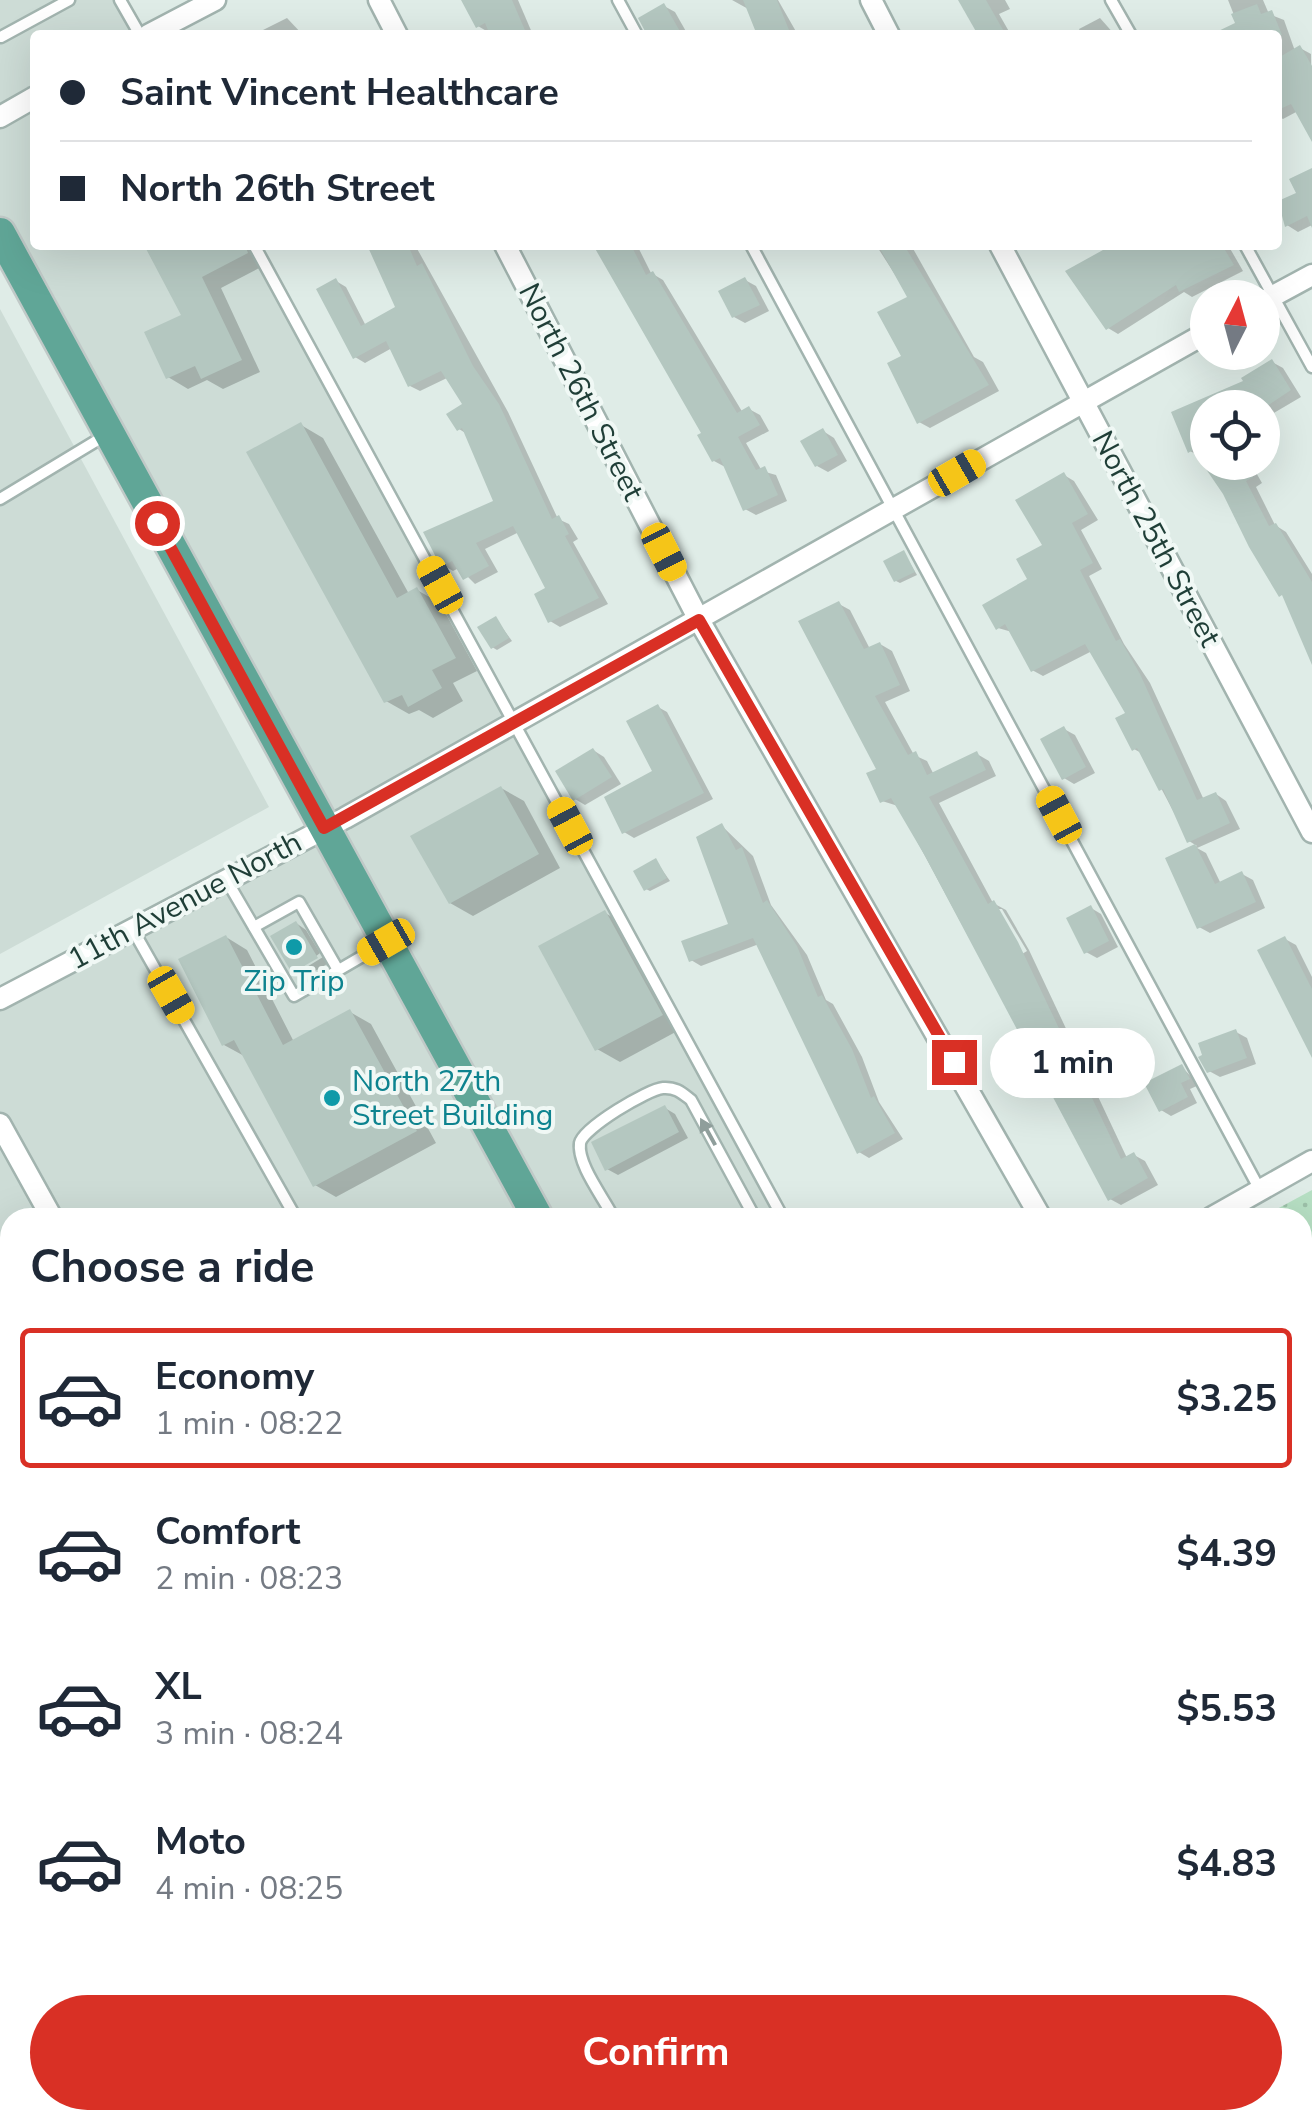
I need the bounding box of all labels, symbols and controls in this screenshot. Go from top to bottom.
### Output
text: Saint Vincent Healthcare [120,67,559,118]
text: North 26th Street [120,163,435,214]
street label: North 26th Street [509,276,654,508]
north arrow [1190,280,1280,370]
map controls [1190,280,1280,480]
button: locate [1190,390,1280,480]
street label: North 25th Street [1082,424,1230,654]
car [924,445,990,501]
route start [135,501,180,546]
car [637,518,691,586]
car [412,551,468,619]
car [1032,781,1086,849]
car [543,792,597,860]
street label: 11th Avenue North [61,822,309,980]
car [353,914,419,970]
marker: Zip Trip [283,936,305,958]
place label: Zip Trip [244,961,344,1002]
car [143,962,199,1028]
callout: 1 min [989,1027,1154,1097]
route end [932,1040,977,1085]
text: 1 min [1031,1041,1114,1084]
place label: North 27th Street Building [352,1061,553,1136]
marker: North 27th Street Building [321,1087,343,1109]
one-way arrow [700,1118,718,1146]
text: Choose a ride [30,1237,315,1298]
text: Economy [155,1351,314,1402]
icon: car [35,1353,125,1443]
text: $3.25 [1176,1373,1277,1424]
text: 1 min · 08:22 [155,1402,343,1445]
text: Comfort [155,1506,300,1557]
icon: car [35,1508,125,1598]
text: $4.39 [1176,1528,1277,1579]
text: 2 min · 08:23 [155,1557,343,1600]
text: XL [155,1661,202,1712]
icon: car [35,1663,125,1753]
text: $5.53 [1176,1683,1277,1734]
text: 3 min · 08:24 [155,1712,343,1755]
text: Moto [155,1816,246,1867]
icon: car [35,1818,125,1908]
text: $4.83 [1176,1838,1277,1889]
text: 4 min · 08:25 [155,1867,343,1910]
button: Confirm [30,1995,1282,2110]

